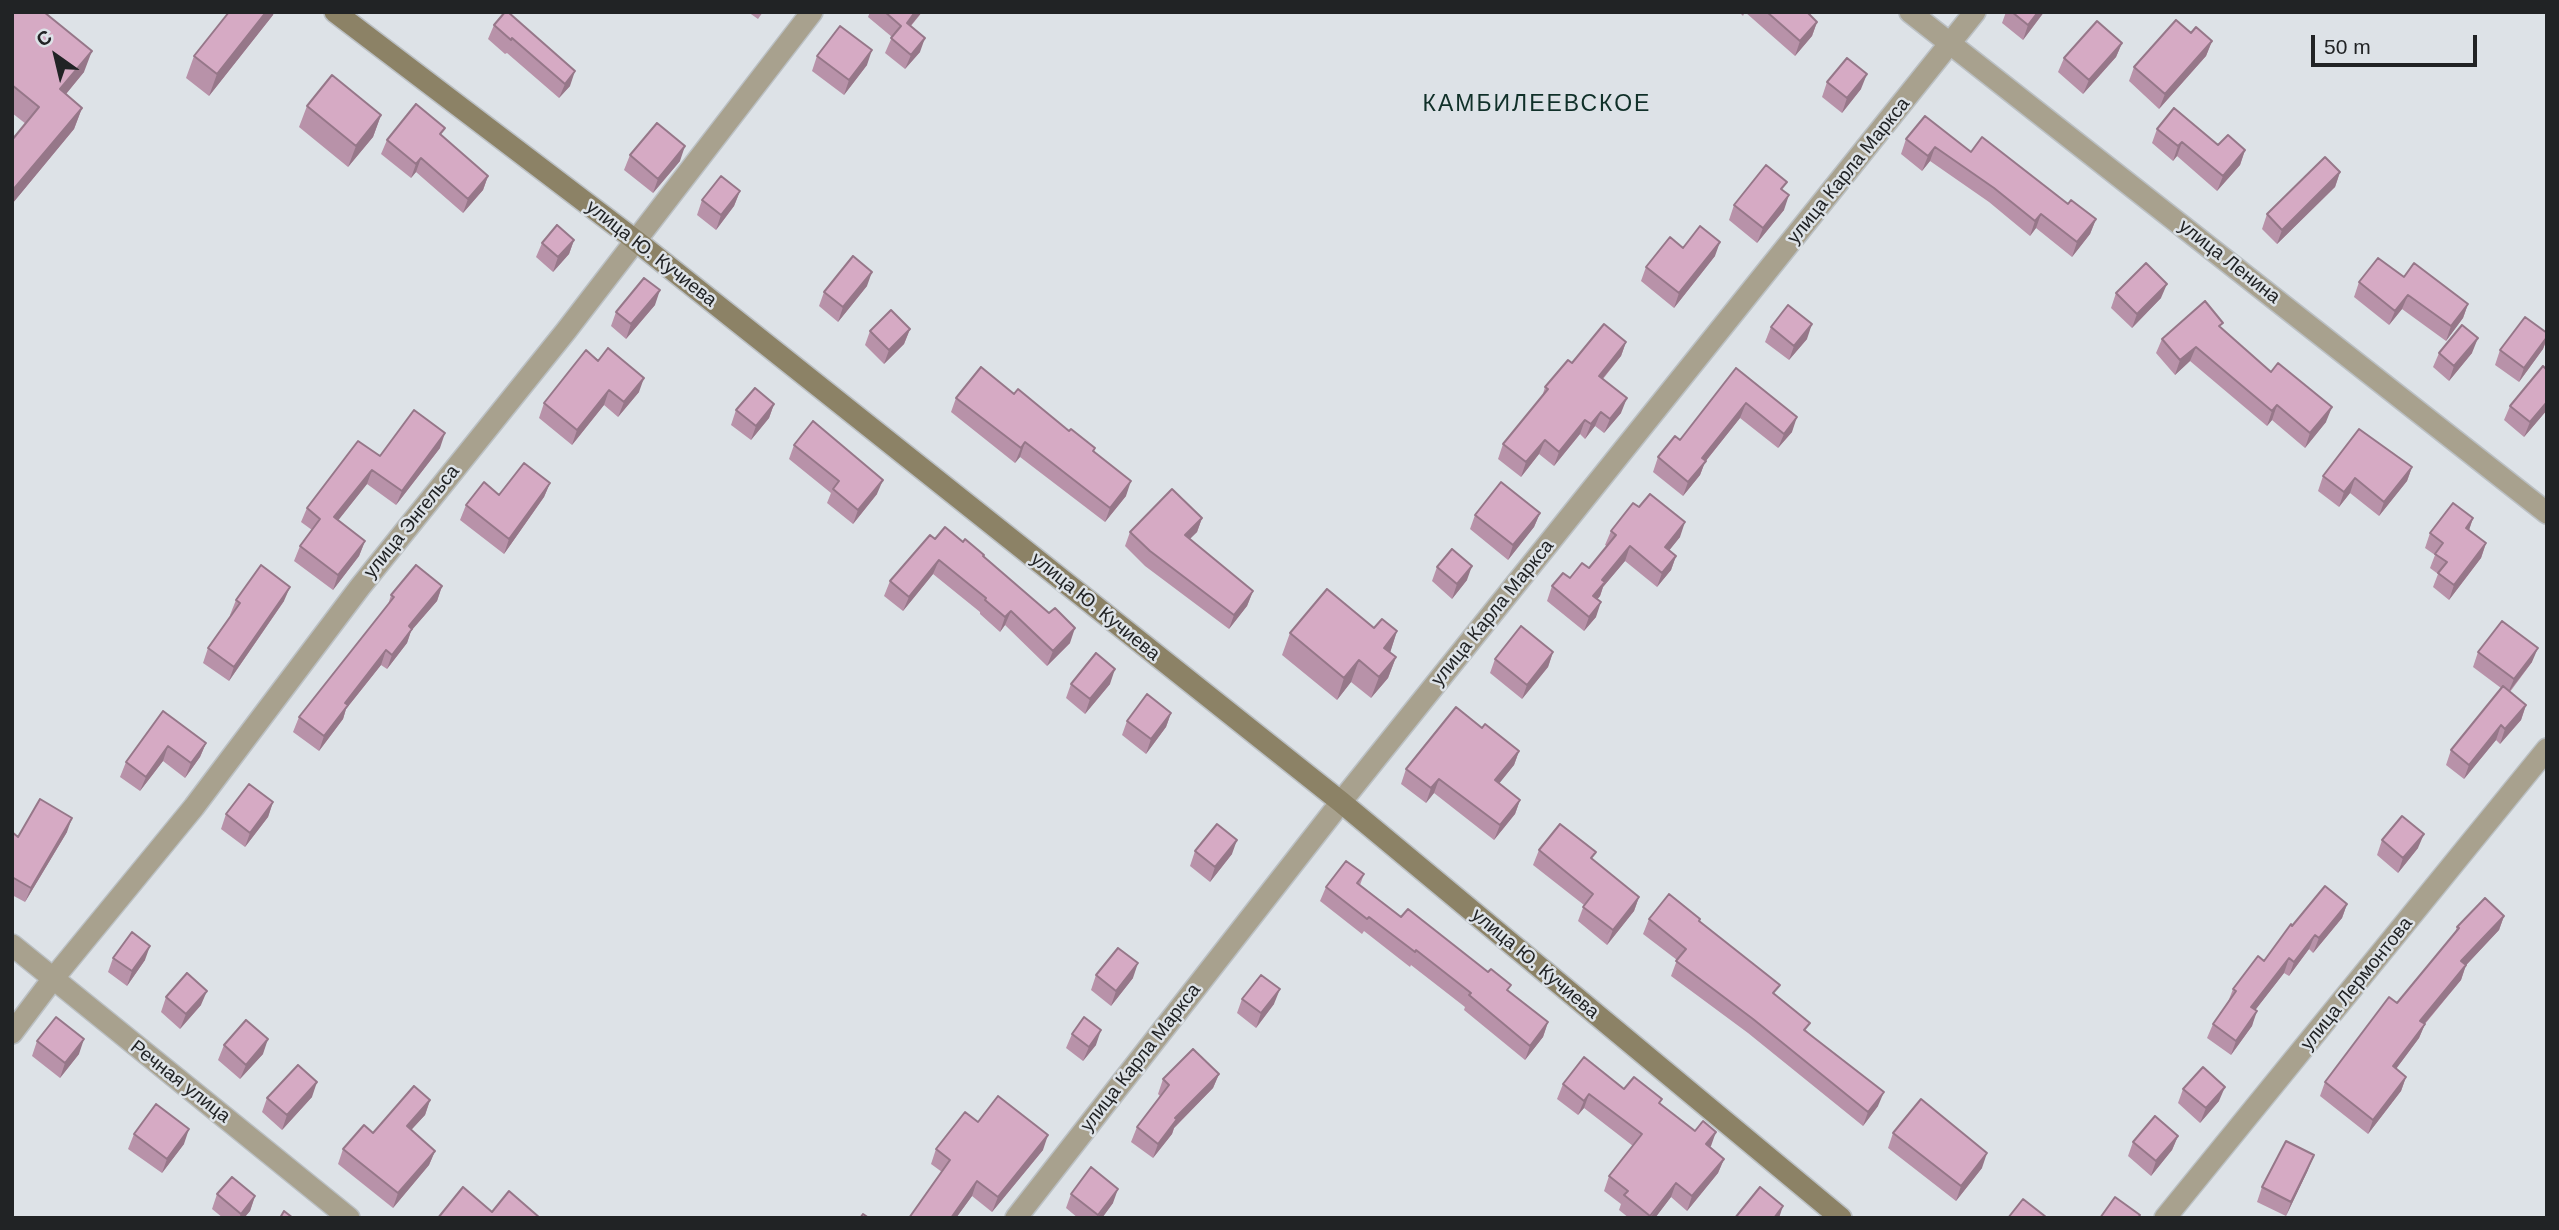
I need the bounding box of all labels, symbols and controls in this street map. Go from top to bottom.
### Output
north arrow [21,21,91,91]
scale bar [2314,21,2480,65]
text: С [32,26,56,51]
text: 50 m [2324,35,2371,58]
district label: КАМБИЛЕЕВСКОЕ [1424,91,1650,119]
street label: улица Карла Маркса [1783,93,1915,249]
street label: улица Ю. Кучиева [581,196,721,312]
street label: улица Ленина [2174,215,2284,309]
street label: улица Энгельса [359,461,465,583]
street label: улица Карла Маркса [1427,535,1559,691]
street label: улица Ю. Кучиева [1026,548,1164,666]
street label: улица Ю. Кучиева [1467,904,1603,1024]
street label: улица Лермонтова [2296,913,2418,1055]
street label: улица Карла Маркса [1076,979,1206,1137]
street label: Речная улица [125,1036,235,1128]

